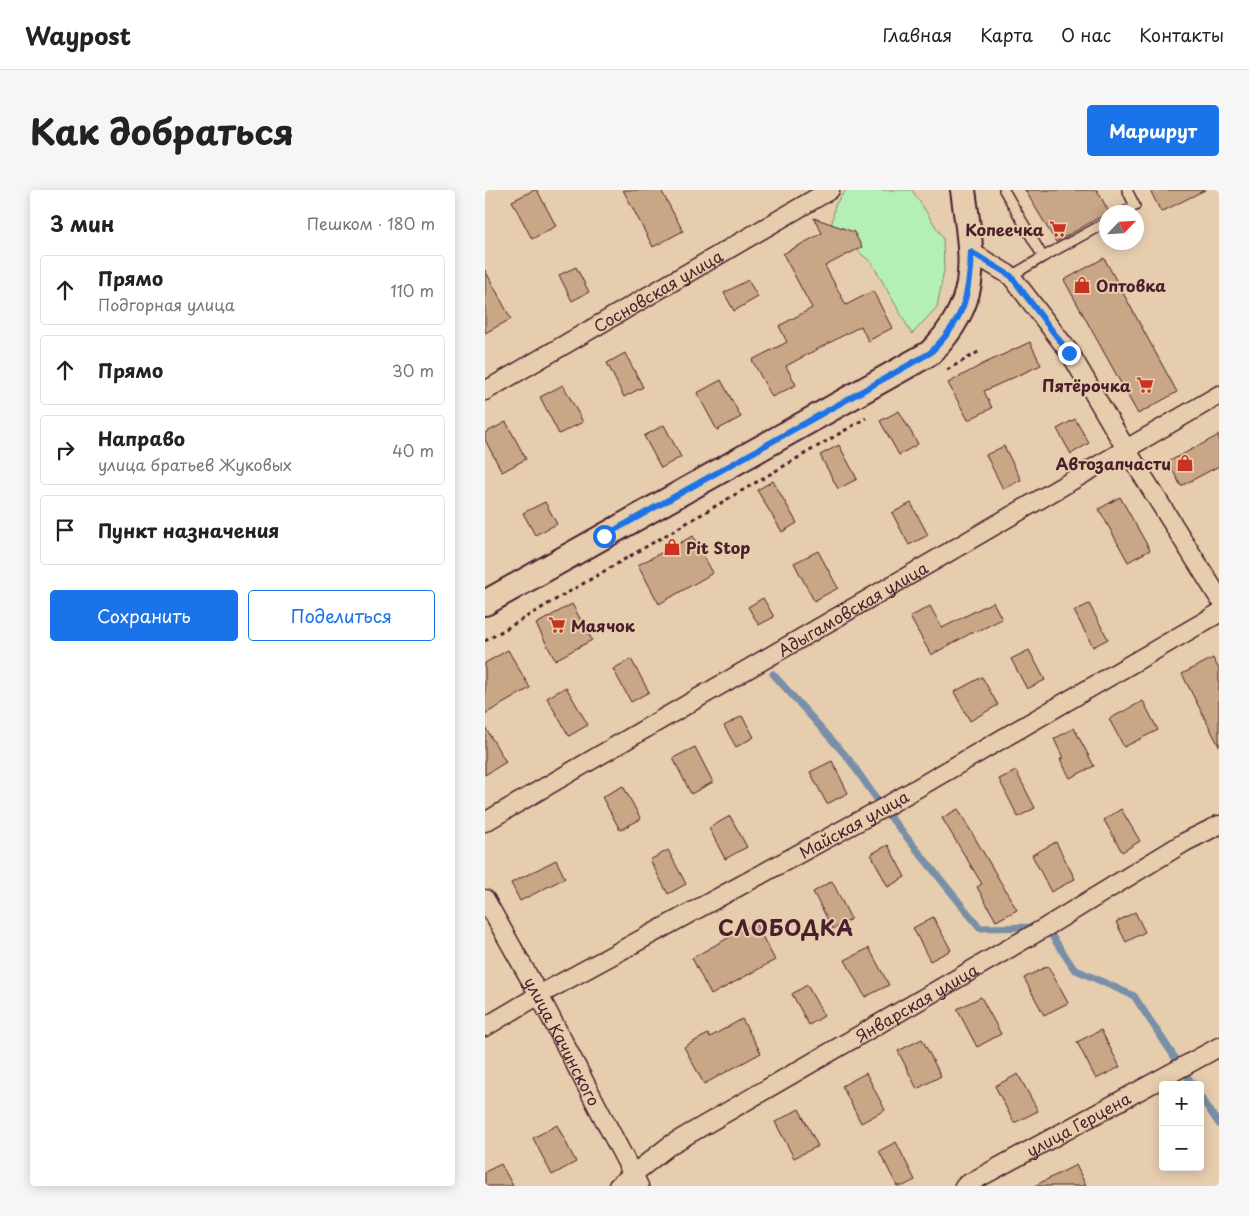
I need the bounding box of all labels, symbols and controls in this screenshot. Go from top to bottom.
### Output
text: Waypost [25,17,131,53]
text: Главная [883,21,952,48]
text: Карта [980,21,1033,48]
text: О нас [1061,21,1111,48]
text: Контакты [1139,21,1224,48]
text: Как добраться [30,104,294,157]
button: Маршрут [1087,105,1219,156]
north arrow [1099,205,1144,250]
text: 3 мин [50,207,114,239]
text: Пешком · 180 m [307,211,435,235]
place label: Копеечка [965,217,1044,241]
supermarket icon: Копеечка [1048,219,1068,239]
street label: Сосновская улица [589,243,727,337]
text: Прямо [98,264,163,292]
place label: Оптовка [1096,273,1166,297]
shop icon: Оптовка [1072,275,1092,295]
icon: ahead [51,276,79,304]
text: 110 m [391,278,434,302]
text: Подгорная улица [98,292,235,316]
route end [1058,342,1081,365]
icon: ahead [51,356,79,384]
text: Прямо [98,356,163,384]
text: 30 m [392,358,434,382]
place label: Пятёрочка [1042,373,1131,397]
supermarket icon: Пятёрочка [1135,375,1155,395]
text: Направо [98,424,185,452]
icon: right [51,436,79,464]
text: 40 m [392,438,434,462]
place label: Автозапчасти [1056,451,1171,475]
text: улица братьев Жуковых [98,452,292,476]
shop icon: Автозапчасти [1175,453,1195,473]
icon: arrive [51,516,79,544]
text: Пункт назначения [98,516,279,544]
route start [593,525,616,548]
place label: Pit Stop [686,535,750,559]
shop icon: Pit Stop [662,537,682,557]
street label: Адыгамовская улица [773,555,932,662]
button: Сохранить [50,590,238,641]
button: Поделиться [248,590,435,641]
place label: Маячок [571,613,636,637]
supermarket icon: Маячок [547,615,567,635]
street label: Майская улица [794,784,913,864]
district label: СЛОБОДКА [718,911,854,943]
street label: Январская улица [850,957,982,1047]
street label: улица Качинского [519,972,607,1110]
map controls [1159,1081,1204,1171]
button: + [1159,1081,1204,1126]
street label: улица Герцена [1022,1086,1135,1162]
button: − [1159,1126,1204,1171]

